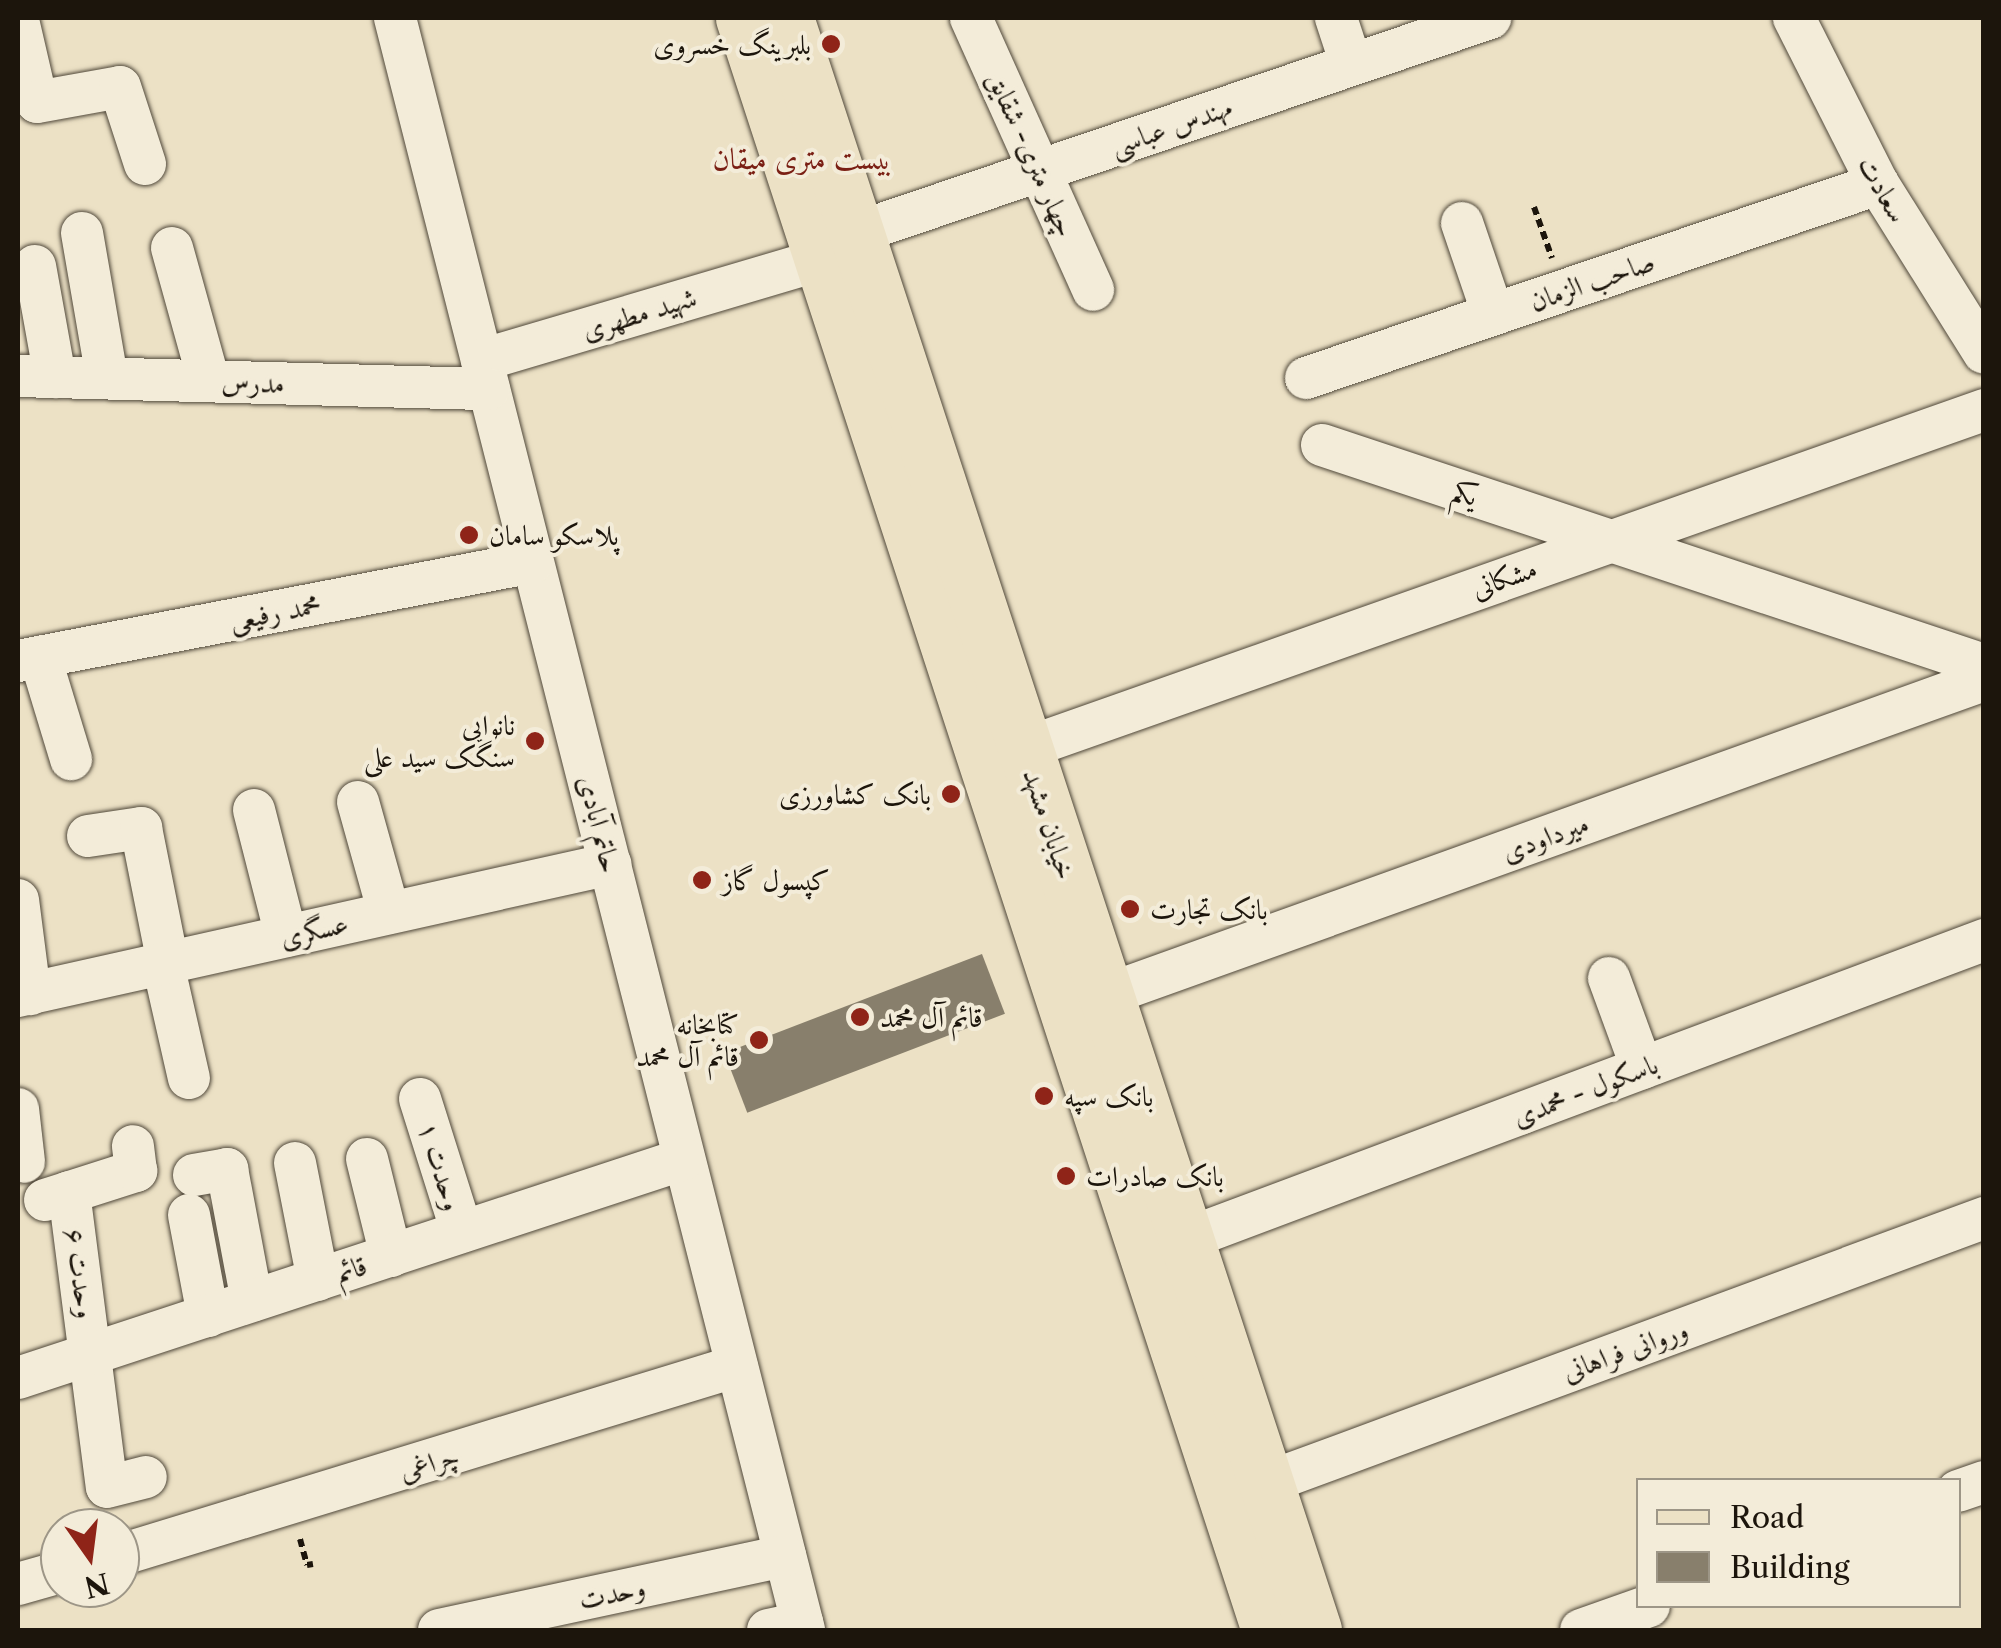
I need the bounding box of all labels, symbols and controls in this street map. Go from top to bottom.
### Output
place label: بلبرینگ خسروی [653,27,811,61]
marker: بلبرینگ خسروی [820,33,842,55]
street label: چهار متری- شقایق [981,66,1083,242]
street label: مهندس عباسی [1106,89,1236,163]
district label: بیست متری میقان [712,141,892,177]
street label: سعادت [1851,150,1915,228]
street label: صاحب الزمان [1525,244,1659,318]
street label: شهید مطهری [578,280,700,346]
street label: مدرس [221,364,285,400]
street label: یکم [1448,473,1482,513]
place label: پلاسکو سامان [489,518,619,552]
marker: پلاسکو سامان [458,524,480,546]
street label: مشکانی [1467,551,1541,605]
street label: محمد رفیعی [227,587,323,637]
place label: نانوایی سنگک سید علی [364,708,515,774]
marker: نانوایی سنگک سید علی [524,730,546,752]
street label: خیابان مشهد [1016,764,1084,884]
street label: حاتم آبادی [572,772,628,876]
place label: بانک کشاورزی [779,777,931,811]
marker: بانک کشاورزی [940,783,962,805]
street label: میرداودی [1497,806,1593,868]
place label: کپسول گاز [722,863,830,897]
marker: کپسول گاز [691,869,713,891]
place label: بانک تجارت [1150,892,1268,926]
marker: بانک تجارت [1119,898,1141,920]
street label: عسگری [277,906,351,954]
place label: قائم آل محمد [880,1000,983,1034]
marker: قائم آل محمد [849,1006,871,1028]
place label: کتابخانه قائم آل محمد [636,1007,739,1073]
marker: کتابخانه قائم آل محمد [748,1029,770,1051]
street label: باسکول - محمدی [1507,1047,1663,1133]
place label: بانک سپه [1064,1079,1154,1113]
marker: بانک سپه [1033,1085,1055,1107]
street label: وحدت ۱ [412,1118,470,1214]
place label: بانک صادرات [1086,1159,1224,1193]
marker: بانک صادرات [1055,1165,1077,1187]
street label: وحدت ۶ [58,1226,104,1320]
street label: قائم [331,1248,371,1290]
street label: وروانی فراهانی [1558,1312,1692,1388]
street label: چراغی [395,1438,463,1488]
legend [1636,1478,1961,1608]
text: Road [1730,1499,1804,1536]
north arrow [40,1508,140,1608]
text: Building [1730,1549,1850,1586]
text: N [81,1566,113,1605]
street label: وحدت [576,1570,648,1616]

